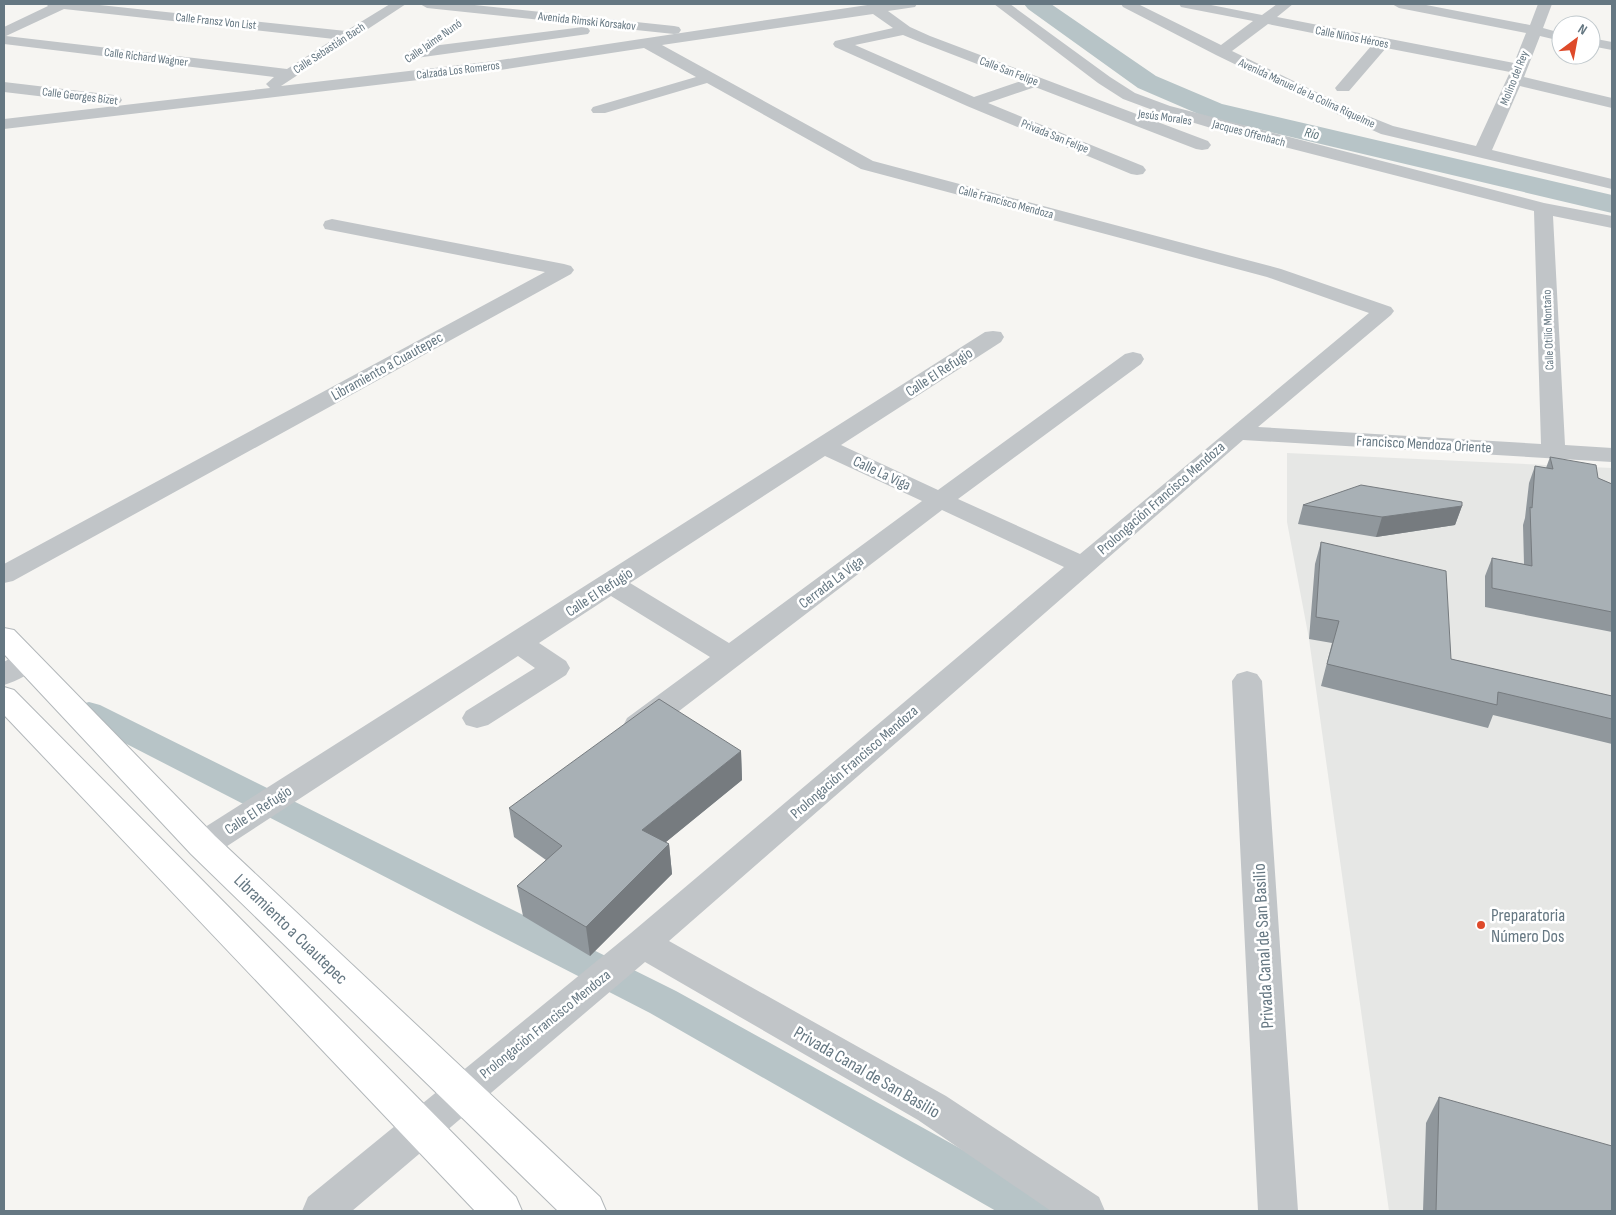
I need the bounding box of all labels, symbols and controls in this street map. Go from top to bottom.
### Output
street label: Avenida Rimski Korsakov [536,9,637,34]
street label: Calle Fransz Von List [175,10,257,33]
north arrow [1551,15,1601,65]
street label: Calle Jaime Nunó [402,16,465,67]
street label: Calle Sebastián Bach [290,20,368,77]
text: N [1575,20,1590,39]
street label: Calle Niños Héroes [1314,23,1390,52]
street label: Calle Richard Wagner [103,45,189,70]
street label: Molino del Rey [1497,48,1532,108]
street label: Calle San Felipe [977,53,1041,90]
street label: Avenida Manuel de la Colina Riquelme [1235,55,1378,132]
street label: Calzada Los Romeros [416,58,501,83]
street label: Calle Georges Bizet [41,84,119,109]
street label: Jesús Morales [1136,106,1193,129]
street label: Privada San Felipe [1019,116,1091,157]
street label: Jacques Offenbach [1210,116,1287,150]
water label: Río [1303,124,1321,143]
street label: Calle Francisco Mendoza [957,183,1055,222]
street label: Calle Otilio Montaño [1540,289,1557,370]
street label: Libramiento a Cuautepec [328,328,446,405]
street label: Calle El Refugio [902,344,977,401]
street label: Francisco Mendoza Oriente [1356,431,1492,458]
street label: Prolongación Francisco Mendoza [1094,438,1229,559]
street label: Calle La Viga [850,452,914,495]
street label: Cerrada La Viga [795,552,868,613]
street label: Calle El Refugio [562,564,637,621]
street label: Prolongación Francisco Mendoza [787,702,922,823]
street label: Calle El Refugio [221,782,296,839]
street label: Privada Canal de San Basilio [1249,863,1278,1029]
street label: Libramiento a Cuautepec [229,870,352,989]
place label: Preparatoria Número Dos [1491,905,1565,947]
marker: Preparatoria Número Dos [1475,919,1487,931]
street label: Prolongación Francisco Mendoza [476,966,615,1083]
street label: Privada Canal de San Basilio [790,1022,944,1123]

